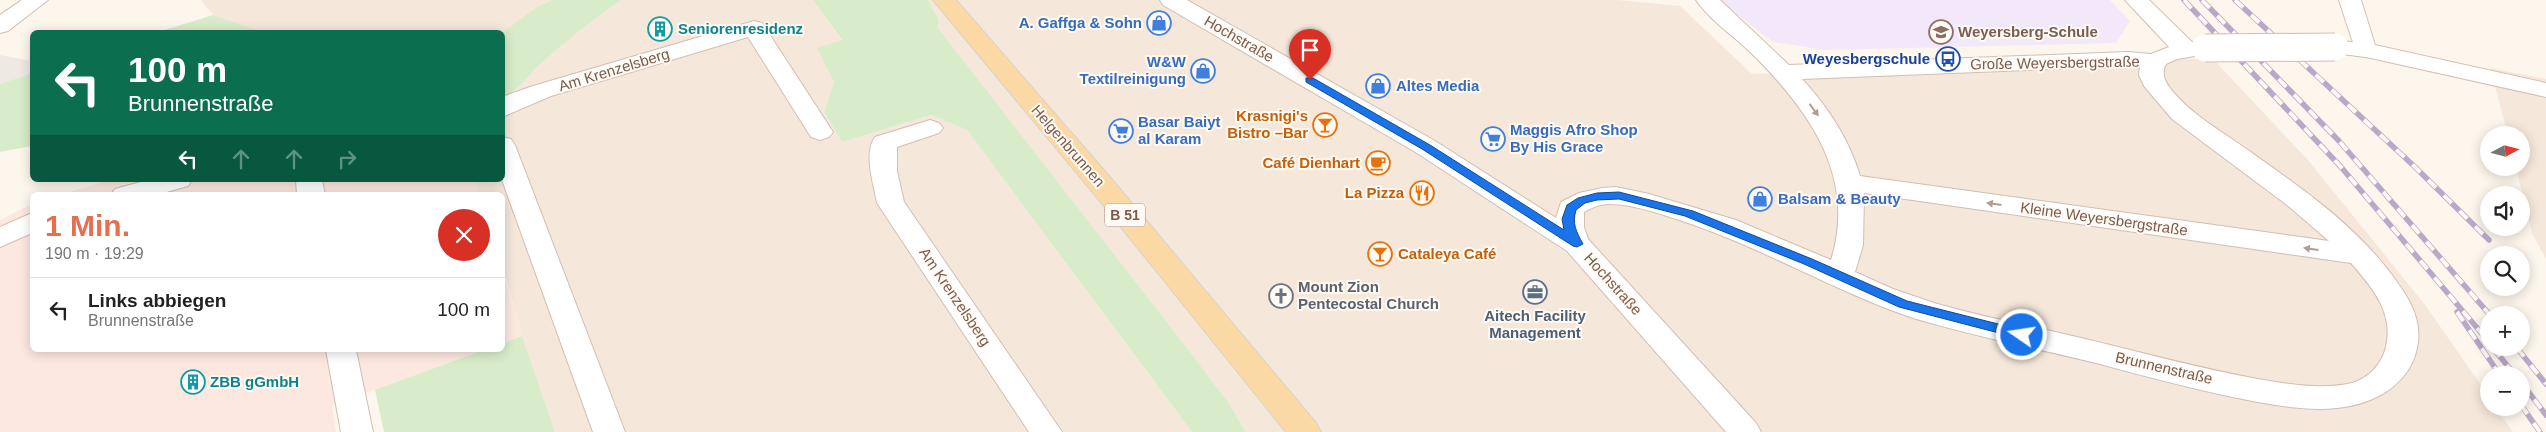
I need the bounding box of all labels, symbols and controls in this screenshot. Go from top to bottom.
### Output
shop icon: A. Gaffga & Sohn [1146,10,1172,36]
street label: Hochstraße [1201,12,1277,65]
place label: A. Gaffga & Sohn [1019,14,1142,31]
building icon: Seniorenresidenz [647,16,673,42]
school or university icon: Weyersberg-Schule [1928,19,1954,45]
place label: Seniorenresidenz [678,20,803,37]
place label: Weyersberg-Schule [1958,23,2098,40]
pin [1289,29,1331,80]
icon: arrive [1296,36,1324,64]
street label: Am Krenzelsberg [556,45,671,94]
bus stop icon: Weyesbergschule [1935,46,1961,72]
icon: left [45,50,110,115]
text: 100 m [128,50,227,89]
place label: Weyesbergschule [1803,50,1930,67]
place label: W&W Textilreinigung [1080,53,1187,87]
street label: Große Weyersbergstraße [1970,53,2140,72]
shop icon: W&W Textilreinigung [1190,58,1216,84]
shop icon: Altes Media [1365,73,1391,99]
place label: Altes Media [1396,77,1480,94]
text: Brunnenstraße [128,91,274,116]
street label: Helgenbrunnen [1028,101,1108,190]
one-way arrow [1809,103,1819,117]
place label: Krasnigi's Bistro –Bar [1227,107,1308,141]
bar icon: Krasnigi's Bistro –Bar [1312,112,1338,138]
place label: Basar Baiyt al Karam [1138,113,1221,147]
supermarket icon: Basar Baiyt al Karam [1108,118,1134,144]
place label: Maggis Afro Shop By His Grace [1510,121,1638,155]
supermarket icon: Maggis Afro Shop By His Grace [1480,126,1506,152]
north arrow [2480,126,2530,176]
map controls [2480,126,2530,416]
icon: left [174,145,202,173]
icon: ahead [227,145,255,173]
icon: ahead [280,145,308,173]
icon: right [333,145,361,173]
cafe icon: Café Dienhart [1365,150,1391,176]
place label: Café Dienhart [1262,154,1360,171]
restaurant icon: La Pizza [1409,180,1435,206]
place label: La Pizza [1345,184,1405,201]
shop icon: Balsam & Beauty [1747,186,1773,212]
button: sound [2480,186,2530,236]
place label: Balsam & Beauty [1778,190,1901,207]
street label: Kleine Weyersbergstraße [2019,198,2189,239]
one-way arrow [1986,199,2002,207]
road number: B 51 [1105,204,1145,226]
text: 1 Min. [45,209,130,242]
button: close [438,209,490,261]
bar icon: Cataleya Café [1367,241,1393,267]
street label: Am Krenzelsberg [916,244,995,349]
one-way arrow [2302,244,2318,252]
text: 190 m · 19:29 [45,245,144,262]
place label: Cataleya Café [1398,245,1496,262]
button: search [2480,246,2530,296]
street label: Hochstraße [1581,249,1646,318]
place label: Mount Zion Pentecostal Church [1298,278,1439,312]
office icon: Aitech Facility Management [1522,279,1548,305]
church icon: Mount Zion Pentecostal Church [1268,283,1294,309]
text: Links abbiegen [88,290,226,311]
icon: left [45,296,73,324]
text: 100 m [437,299,490,320]
button: + [2480,306,2530,356]
place label: Aitech Facility Management [1484,307,1587,341]
position arrow [1995,308,2047,360]
text: Brunnenstraße [88,312,194,329]
street label: Brunnenstraße [2114,348,2214,387]
button: − [2480,366,2530,416]
building icon: ZBB gGmbH [180,369,206,395]
place label: ZBB gGmbH [210,373,299,390]

